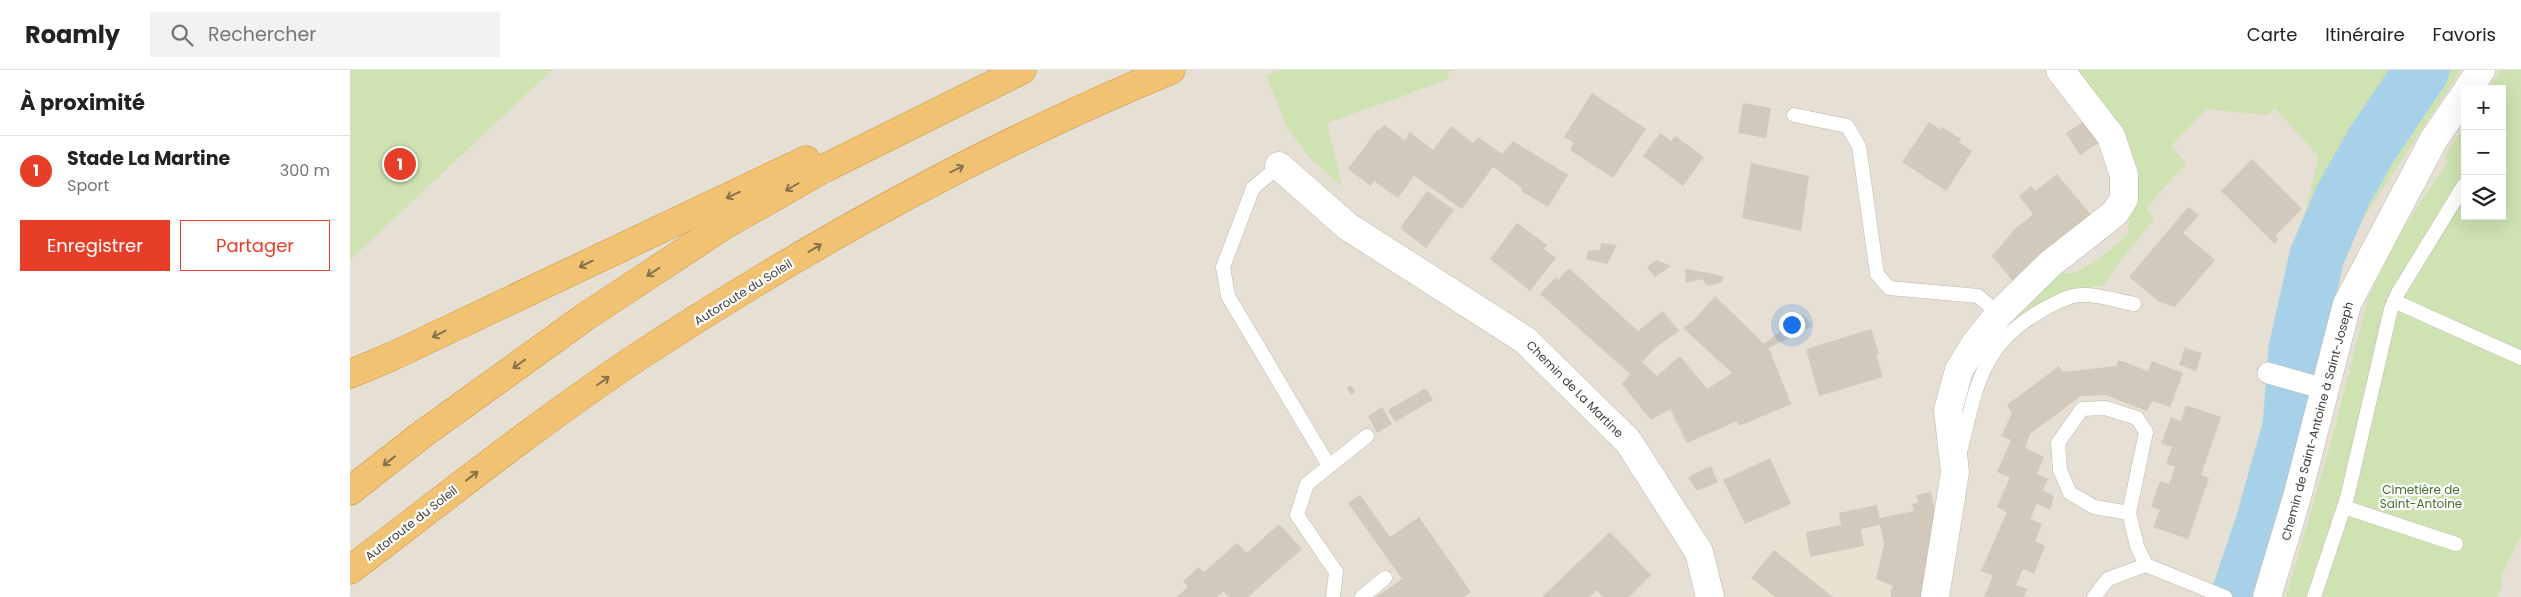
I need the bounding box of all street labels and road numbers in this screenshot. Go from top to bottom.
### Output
street label: Autoroute du Soleil [691,255,795,329]
street label: Chemin de Saint-Antoine à Saint-Joseph [2277,300,2357,542]
street label: Chemin de La Martine [1523,337,1627,441]
street label: Autoroute du Soleil [361,482,461,564]

